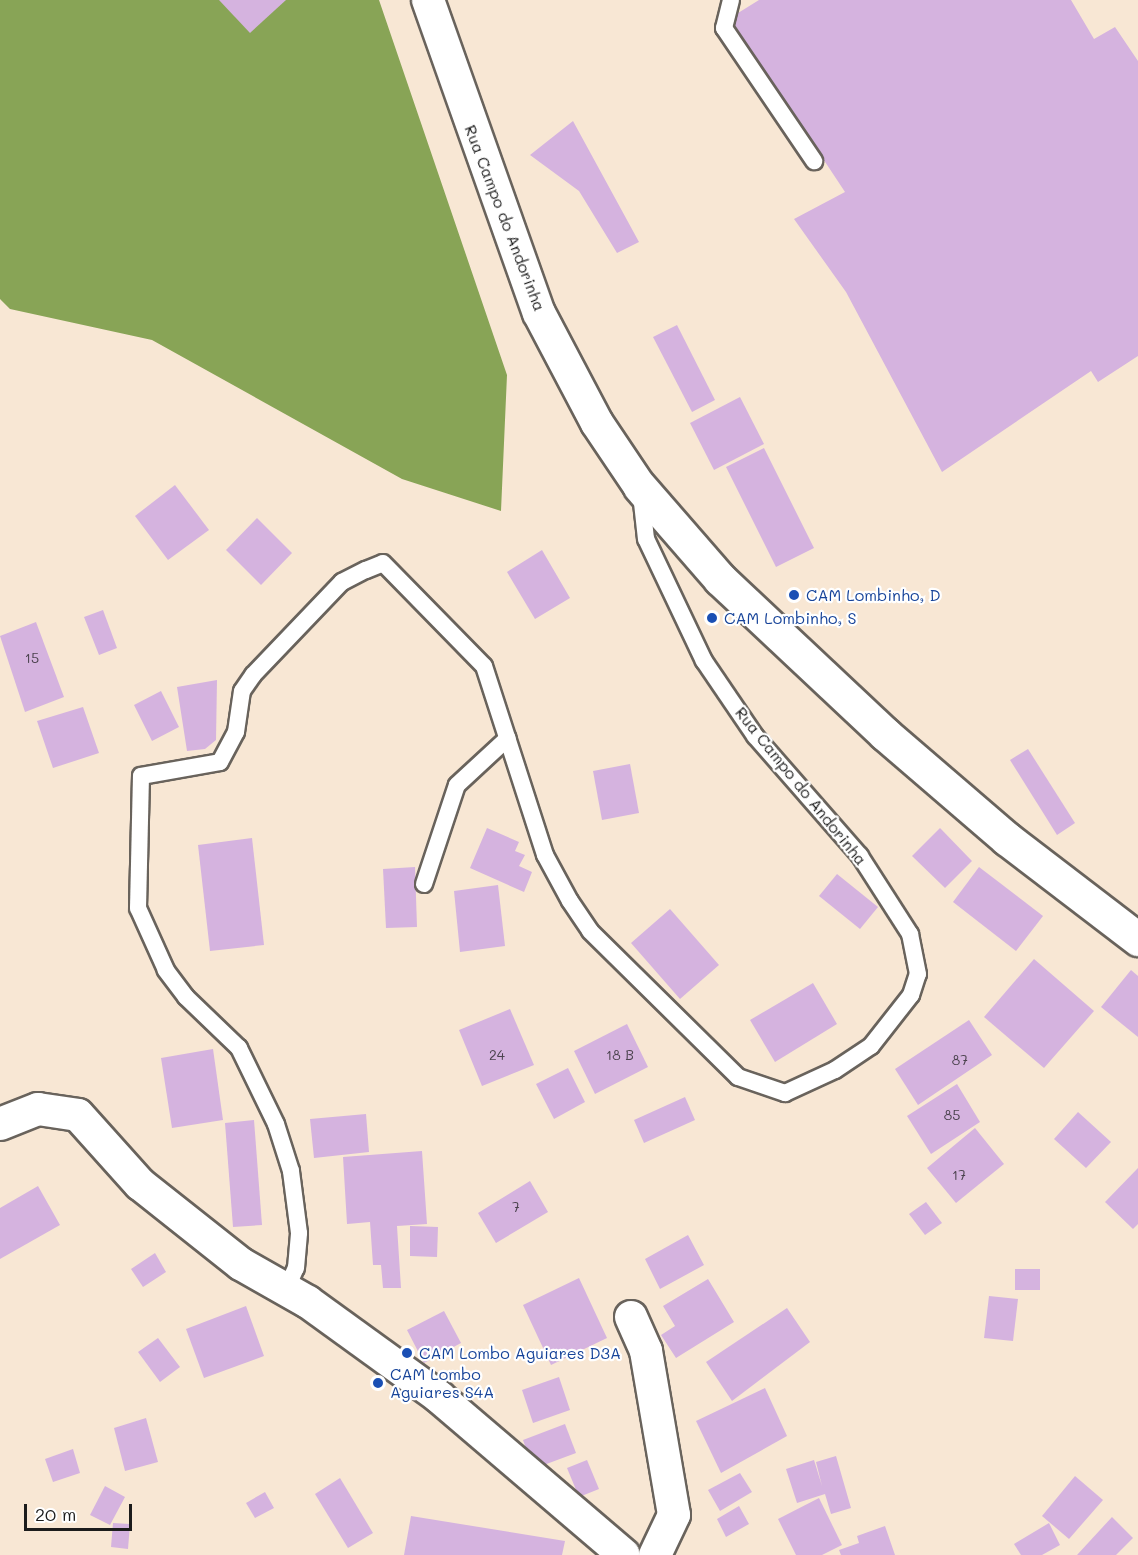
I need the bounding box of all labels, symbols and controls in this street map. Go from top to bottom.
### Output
street label: Rua Campo do Andorinha [461,122,549,314]
place label: CAM Lombinho, D [806,585,940,605]
marker: CAM Lombinho, D [787,588,801,602]
place label: CAM Lombinho, S [724,608,856,628]
marker: CAM Lombinho, S [705,611,719,625]
house number: 15 [25,650,39,666]
street label: Rua Campo do Andorinha [731,703,871,869]
house number: 24 [489,1047,505,1063]
house number: 18 B [606,1047,634,1063]
house number: 87 [952,1052,968,1068]
house number: 85 [944,1107,960,1123]
house number: 17 [952,1167,966,1183]
house number: 7 [512,1199,520,1215]
place label: CAM Lombo Aguiares D3A [419,1343,621,1363]
marker: CAM Lombo Aguiares D3A [400,1346,414,1360]
place label: CAM Lombo Aguiares S4A [390,1364,494,1402]
marker: CAM Lombo Aguiares S4A [371,1376,385,1390]
scale bar [27,1492,135,1530]
text: 20 m [35,1502,76,1526]

